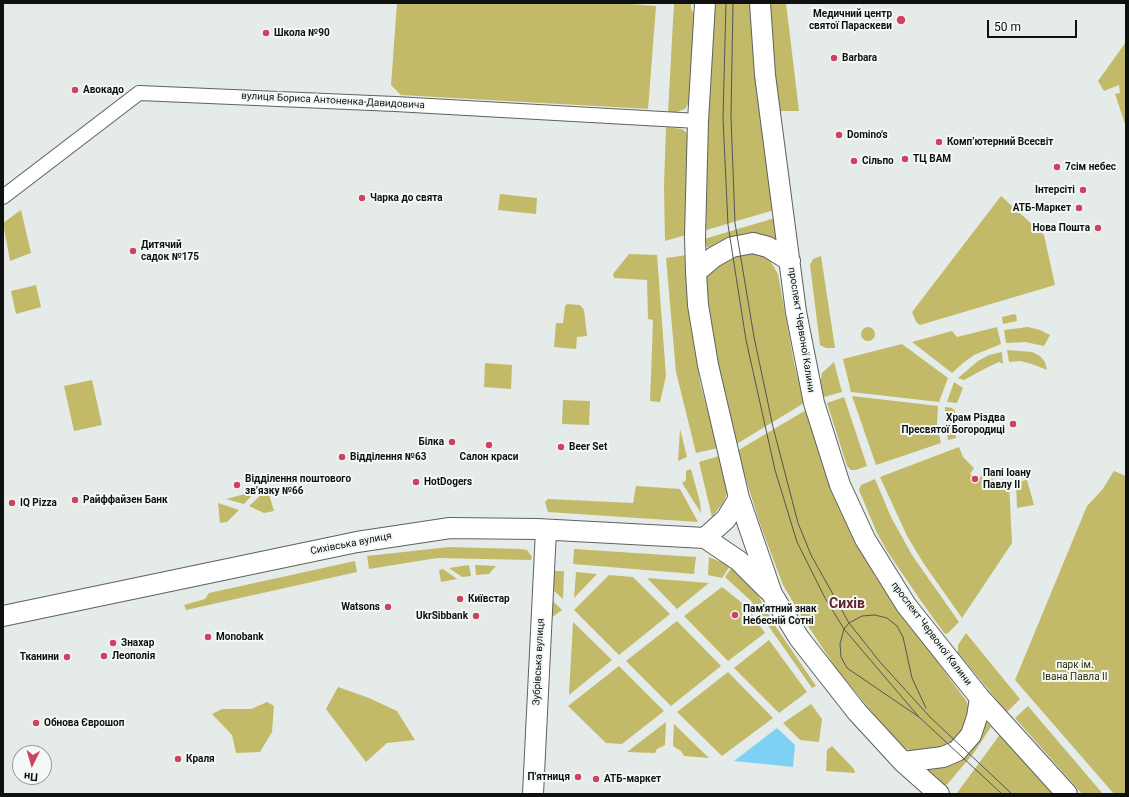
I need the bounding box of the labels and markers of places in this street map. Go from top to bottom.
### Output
place label: Медичний центр святої Параскеви [809,8,892,32]
marker: Медичний центр святої Параскеви [895,14,907,26]
place label: Школа №90 [274,27,330,39]
marker: Школа №90 [261,28,271,38]
place label: Barbara [842,52,877,64]
marker: Barbara [829,53,839,63]
place label: Авокадо [83,84,124,96]
marker: Авокадо [70,85,80,95]
place label: Domino's [847,129,888,141]
marker: Domino's [834,130,844,140]
place label: Компʼютерний Всесвіт [947,136,1053,148]
marker: Компʼютерний Всесвіт [934,137,944,147]
place label: ТЦ ВАМ [913,153,951,165]
marker: ТЦ ВАМ [900,154,910,164]
place label: Сільпо [862,155,894,167]
marker: Сільпо [849,156,859,166]
place label: 7сім небес [1065,161,1116,173]
marker: 7сім небес [1052,162,1062,172]
place label: Інтерсіті [1035,184,1075,196]
marker: Інтерсіті [1078,185,1088,195]
place label: Чарка до свята [370,192,443,204]
marker: Чарка до свята [357,193,367,203]
place label: АТБ-Маркет [1013,202,1071,214]
marker: АТБ-Маркет [1074,203,1084,213]
place label: Нова Пошта [1032,222,1090,234]
marker: Нова Пошта [1093,223,1103,233]
place label: Дитячий садок №175 [141,239,199,262]
marker: Дитячий садок №175 [128,246,138,256]
place label: Храм Різдва Пресвятої Богородиці [901,412,1005,436]
marker: Храм Різдва Пресвятої Богородиці [1008,419,1018,429]
place label: Білка [418,436,444,448]
marker: Білка [447,437,457,447]
marker: Салон краси [484,440,494,450]
place label: Beer Set [569,441,607,453]
marker: Beer Set [556,442,566,452]
place label: Відділення №63 [350,451,426,463]
place label: Салон краси [460,451,518,463]
marker: Відділення №63 [337,452,347,462]
place label: Папі Іоану Павлу II [983,467,1031,490]
place label: Відділення поштового зв’язку №66 [245,473,351,496]
marker: Папі Іоану Павлу II [970,474,980,484]
place label: HotDogers [424,476,472,488]
marker: HotDogers [411,477,421,487]
marker: Відділення поштового зв’язку №66 [232,480,242,490]
place label: Райффайзен Банк [83,494,168,506]
marker: Райффайзен Банк [70,495,80,505]
place label: IQ Pizza [20,497,57,509]
marker: IQ Pizza [7,498,17,508]
place label: Київстар [468,593,510,605]
marker: Київстар [455,594,465,604]
place label: Watsons [341,601,380,613]
marker: Watsons [383,602,393,612]
place label: Пам'ятний знак Небесній Сотні [743,603,817,626]
place label: UkrSibbank [416,610,468,622]
marker: Пам'ятний знак Небесній Сотні [730,610,740,620]
marker: UkrSibbank [471,611,481,621]
place label: Monobank [216,631,264,643]
marker: Monobank [203,632,213,642]
place label: Знахар [121,637,154,649]
marker: Знахар [108,638,118,648]
place label: Леополія [112,650,155,662]
place label: Тканини [20,651,59,663]
marker: Леополія [99,651,109,661]
marker: Тканини [62,652,72,662]
place label: Обнова Єврошоп [44,717,124,729]
marker: Обнова Єврошоп [31,718,41,728]
place label: Краля [186,753,215,765]
marker: Краля [173,754,183,764]
place label: П'ятниця [528,771,570,783]
marker: П'ятниця [573,772,583,782]
place label: АТБ-маркет [604,773,661,785]
marker: АТБ-маркет [591,774,601,784]

